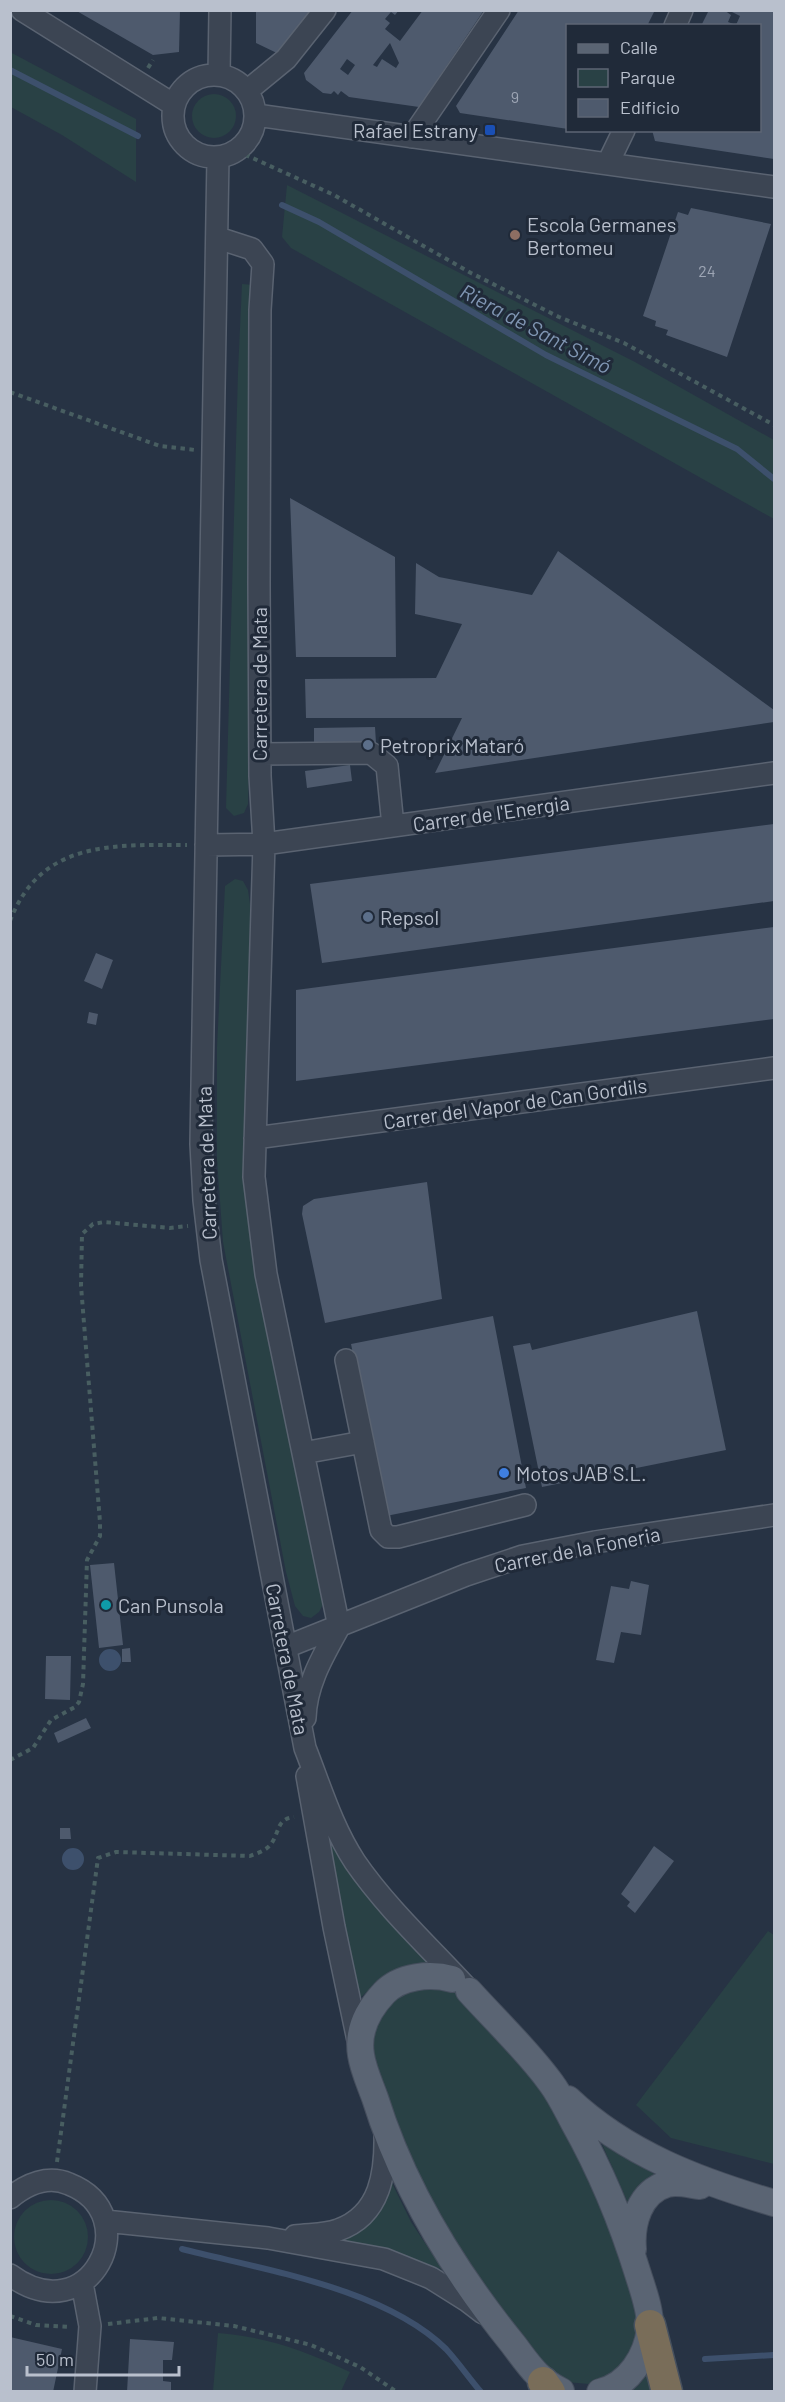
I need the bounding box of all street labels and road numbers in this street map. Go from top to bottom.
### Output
street label: Carretera de Mata [247,607,271,761]
street label: Carrer de l'Energia [411,790,571,836]
street label: Carrer del Vapor de Can Gordils [382,1073,648,1133]
street label: Carretera de Mata [191,1086,221,1240]
street label: Carrer de la Foneria [492,1521,662,1577]
street label: Carretera de Mata [262,1581,314,1737]

